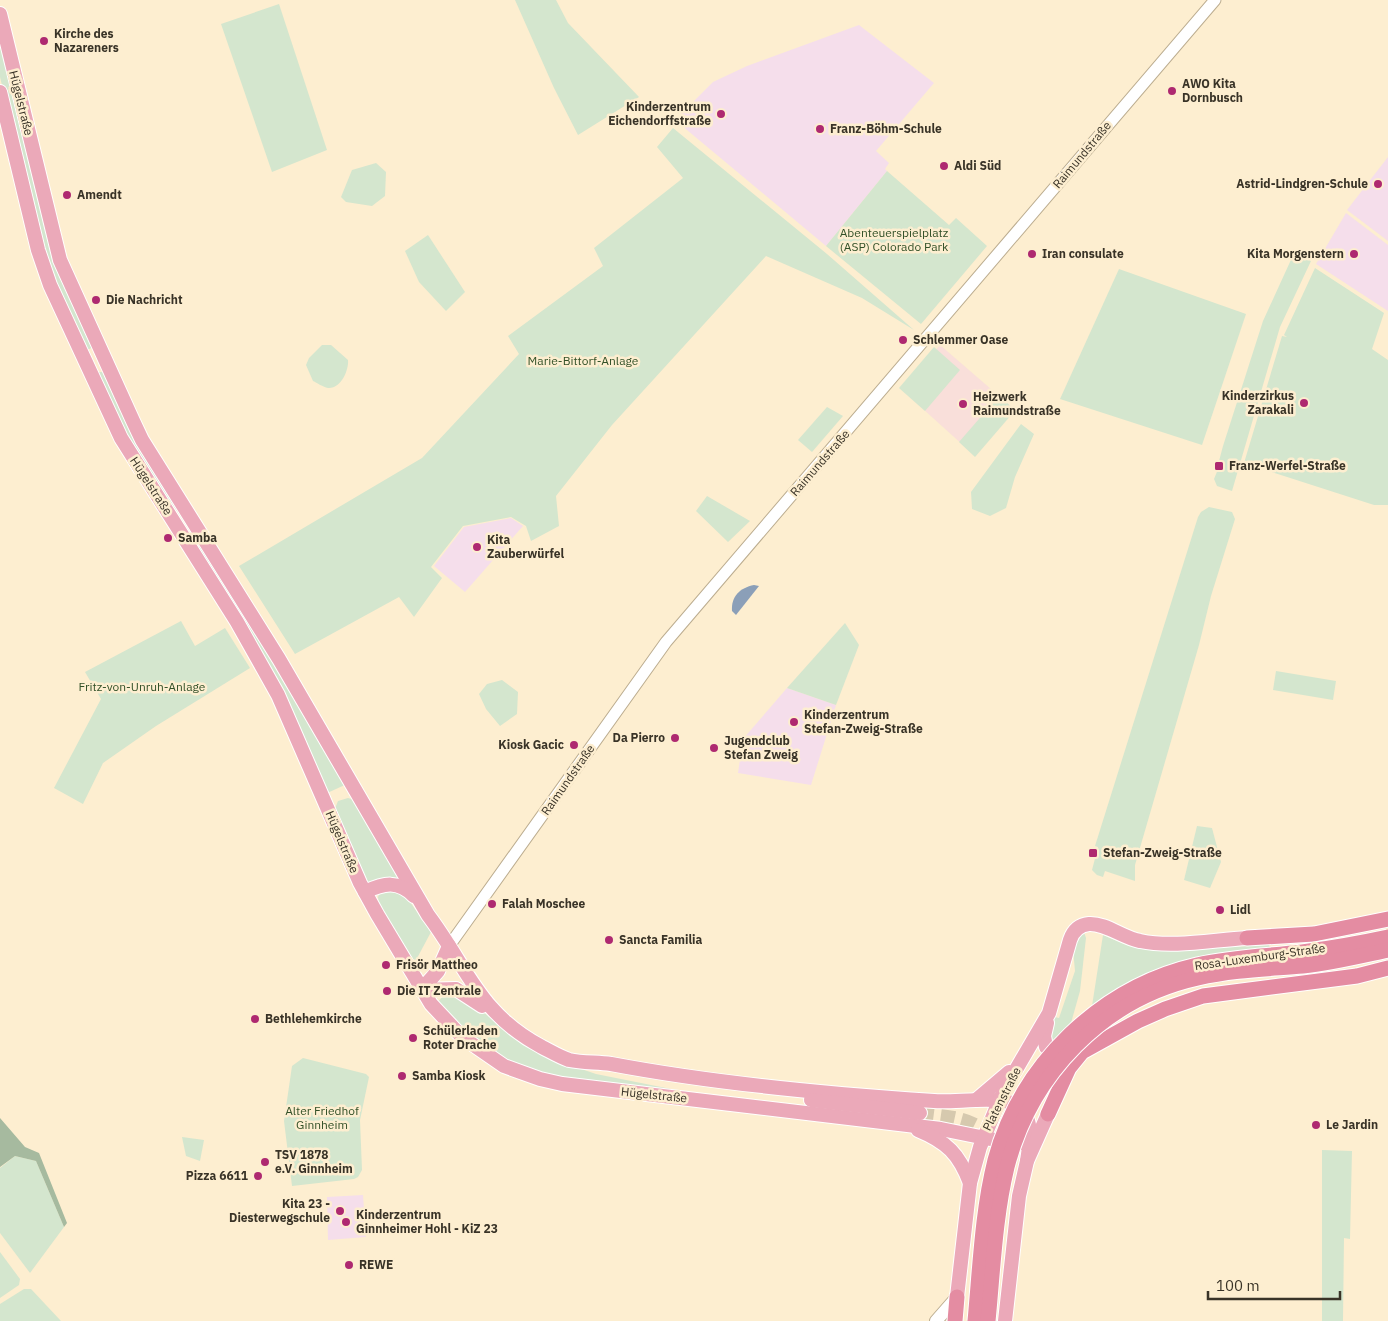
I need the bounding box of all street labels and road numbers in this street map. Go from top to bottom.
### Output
street label: Hügelstraße [6,69,37,137]
street label: Raimundstraße [1049,118,1114,191]
street label: Raimundstraße [787,426,853,499]
street label: Hügelstraße [127,454,176,518]
street label: Raimundstraße [538,741,598,818]
street label: Hügelstraße [323,808,363,876]
street label: Rosa-Luxemburg-Straße [1194,940,1327,973]
street label: Platenstraße [979,1064,1024,1133]
street label: Hügelstraße [620,1084,688,1105]

